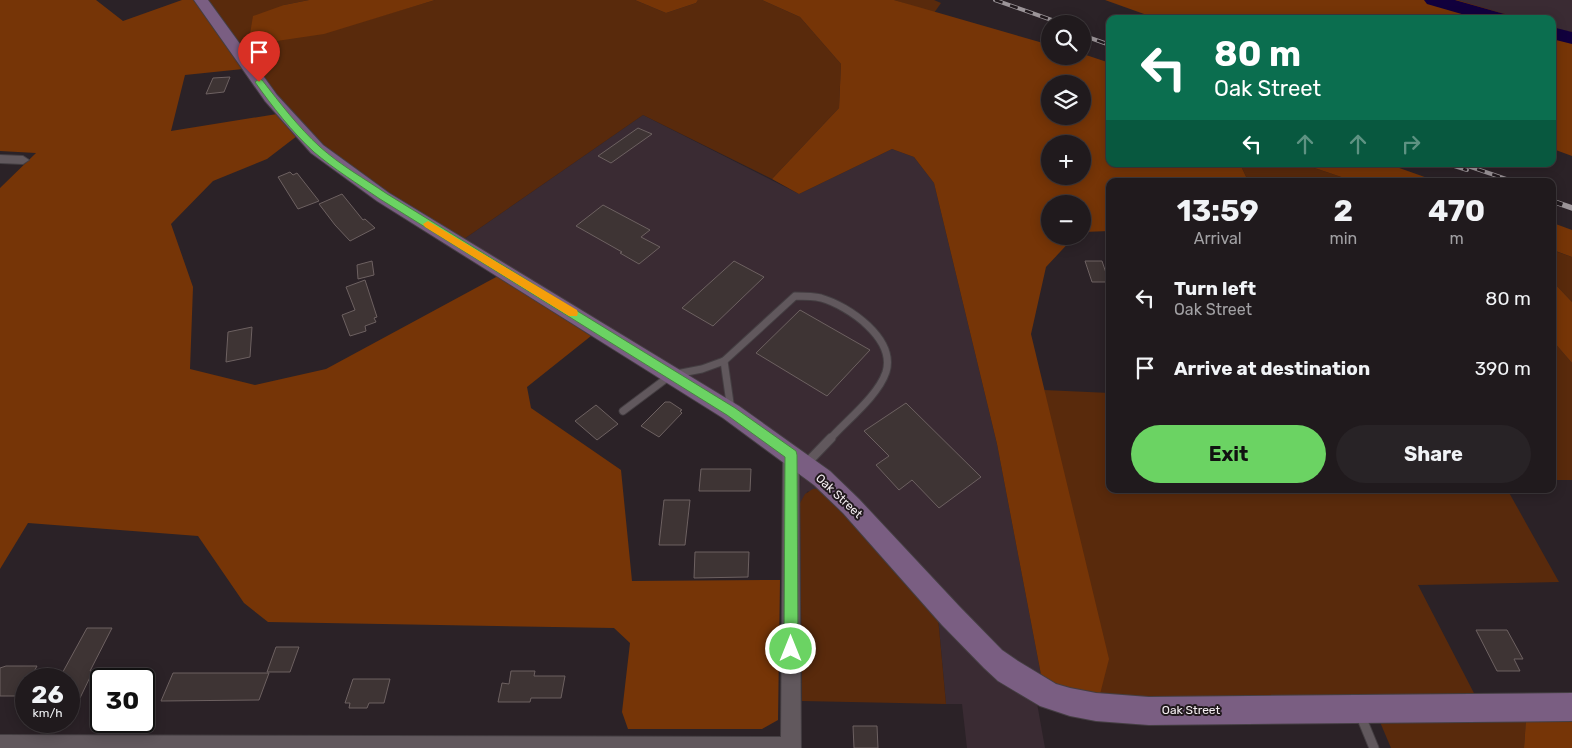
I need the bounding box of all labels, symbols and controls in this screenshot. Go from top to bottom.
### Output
map controls [1041,15,1091,245]
button: search [1041,15,1091,65]
pin [238,31,280,82]
text: 80 m [1214,33,1301,75]
icon: left [1131,35,1196,100]
icon: arrive [245,38,273,66]
button: layers [1041,75,1091,125]
text: Oak Street [1214,75,1321,102]
icon: left [1238,130,1266,158]
icon: ahead [1291,130,1319,158]
icon: ahead [1344,130,1372,158]
icon: right [1397,130,1425,158]
button: + [1041,135,1091,185]
text: 13:59 [1177,193,1259,229]
text: 2 [1334,193,1353,229]
text: 470 [1428,193,1485,229]
button: − [1041,195,1091,245]
text: Arrival [1194,229,1242,248]
text: min [1329,229,1357,248]
text: m [1449,229,1464,248]
text: Turn left [1174,277,1256,300]
icon: left [1131,284,1159,312]
text: 80 m [1485,287,1531,310]
text: Oak Street [1174,300,1252,319]
icon: arrive [1131,354,1159,382]
text: Arrive at destination [1174,357,1370,380]
text: 390 m [1475,357,1531,380]
button: Exit [1131,425,1326,483]
button: Share [1336,425,1531,483]
street label: Oak Street [813,471,865,521]
position arrow [764,622,816,674]
speed limit sign: 30 [90,668,155,733]
text: 26 [31,680,64,709]
street label: Oak Street [1162,703,1221,717]
text: km/h [33,706,62,720]

